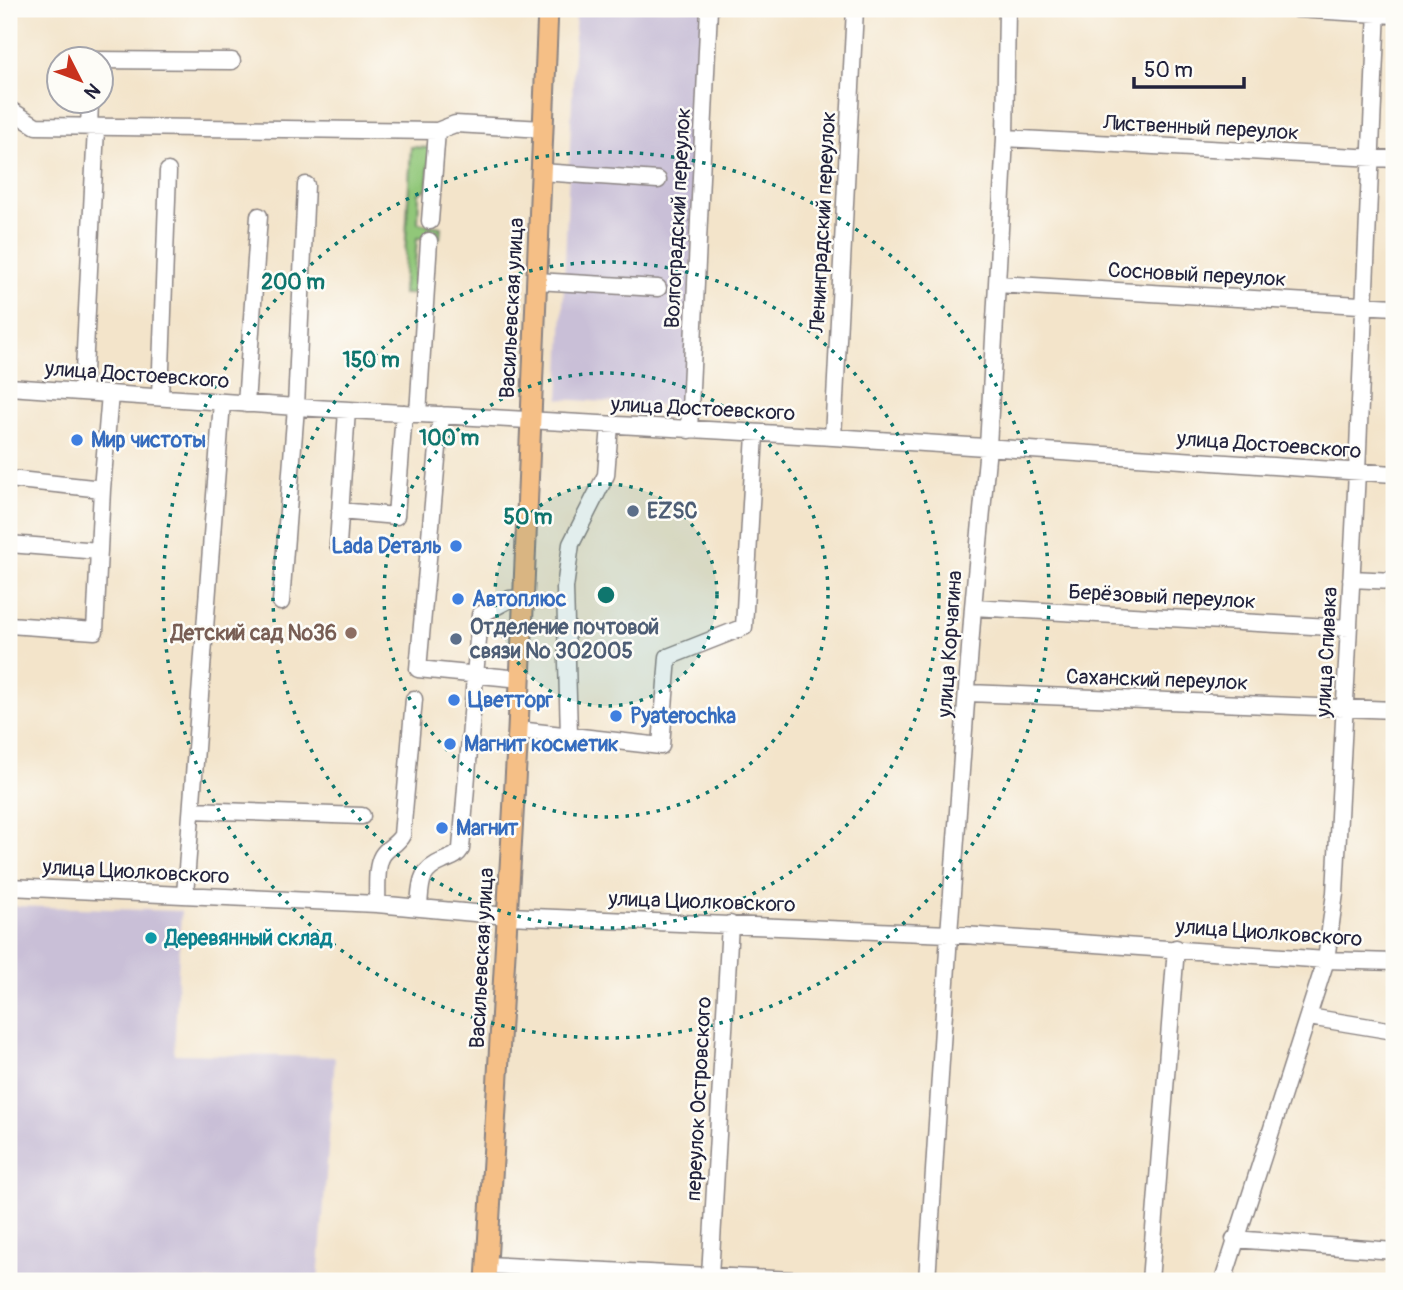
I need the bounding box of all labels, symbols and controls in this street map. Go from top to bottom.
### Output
north arrow [46,46,116,116]
scale bar [1134,46,1244,90]
text: 50 m [1144,57,1193,84]
text: N [79,78,105,104]
street label: Волгоградский переулок [659,107,697,329]
street label: Лиственный переулок [1101,109,1300,147]
street label: Ленинградский переулок [804,110,842,334]
street label: Васильевская улица [494,217,530,399]
street label: Сосновый переулок [1107,257,1287,293]
text: 200 m [261,269,325,296]
text: 150 m [342,347,400,374]
street label: улица Достоевского [43,355,230,395]
street label: улица Достоевского [609,391,796,427]
text: 100 m [419,425,479,452]
street label: улица Достоевского [1175,425,1362,465]
place label: Мир чистоты [91,427,206,454]
marker: Мир чистоты [69,432,85,448]
place label: EZSC [647,498,697,525]
marker: EZSC [625,503,641,519]
text: 50 m [504,504,553,531]
place label: Lada Dеталь [331,533,442,560]
marker: Lada Dеталь [448,538,464,554]
street label: улица Корчагина [931,570,969,719]
street label: Берёзовый переулок [1068,579,1256,615]
centre of rings [594,583,618,607]
place label: Автоплюс [472,586,567,613]
street label: улица Спивака [1310,586,1344,719]
marker: Автоплюс [450,591,466,607]
place label: Отделение почтовой связи № 302005 [469,614,659,665]
place label: Детский сад №36 [169,620,337,647]
marker: Детский сад №36 [343,625,359,641]
marker: Отделение почтовой связи № 302005 [448,631,464,647]
street label: Саханский переулок [1065,663,1249,697]
place label: Цветторг [468,687,554,714]
marker: Цветторг [446,692,462,708]
place label: Pyaterochka [630,703,736,730]
marker: Pyaterochka [608,708,624,724]
place label: Магнит косметик [464,731,619,758]
marker: Магнит косметик [442,736,458,752]
place label: Магнит [456,815,519,842]
marker: Магнит [434,820,450,836]
street label: улица Циолковского [41,854,230,890]
street label: Васильевская улица [464,867,500,1049]
street label: улица Циолковского [607,885,796,919]
street label: улица Циолковского [1174,913,1363,953]
place label: Деревянный склад [163,925,333,952]
marker: Деревянный склад [143,930,159,946]
street label: переулок Островского [680,996,718,1202]

